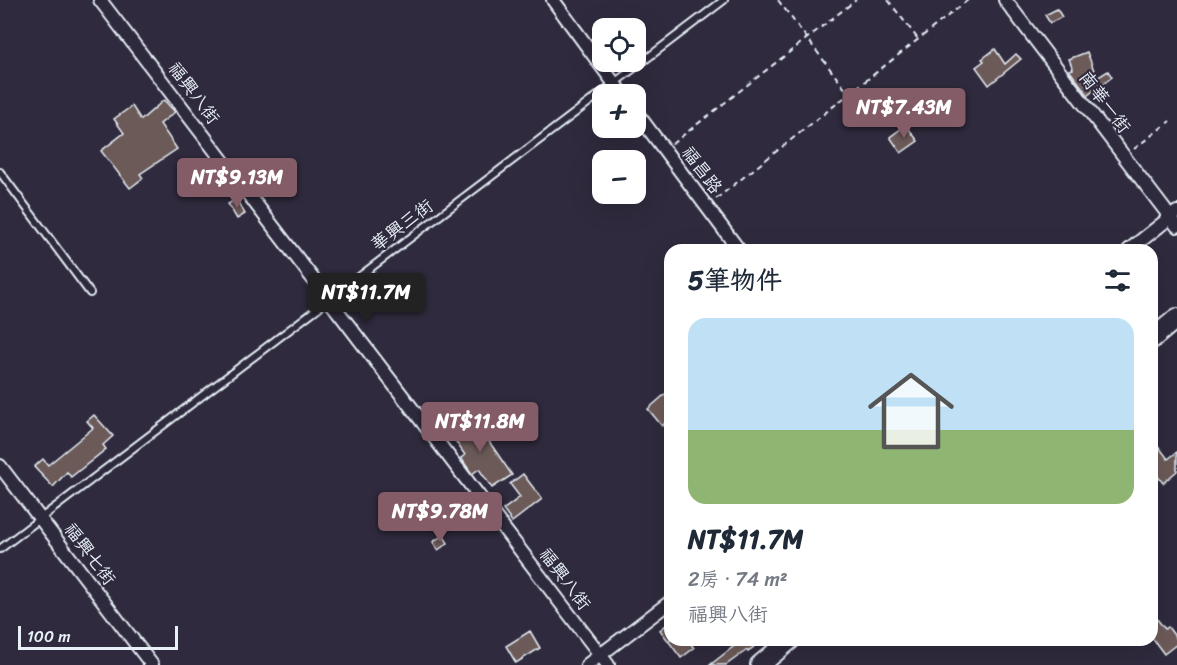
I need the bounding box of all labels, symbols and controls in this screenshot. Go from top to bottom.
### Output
map controls [592,18,646,204]
button: locate [592,18,646,72]
street label: 福興八街 [160,55,228,131]
street label: 南華一街 [1071,64,1139,140]
button: + [592,84,646,138]
pin: NT$7.43M [842,88,966,139]
text: NT$7.43M [856,90,952,125]
street label: 福昌路 [673,139,731,201]
button: − [592,150,646,204]
pin: NT$9.13M [175,158,299,209]
text: NT$9.13M [191,160,283,195]
street label: 華興三街 [364,191,440,259]
text: 5筆物件 [688,257,782,303]
icon: filters [1101,264,1134,297]
pin: NT$11.7M [304,273,428,324]
text: NT$11.7M [322,275,410,310]
icon: home [857,357,965,465]
pin: NT$11.8M [418,402,542,453]
text: NT$11.8M [435,404,525,439]
pin: NT$9.78M [378,492,502,543]
text: NT$9.78M [392,494,488,529]
street label: 福興七街 [56,516,124,592]
text: NT$11.7M [688,516,803,562]
street label: 福興八街 [531,541,599,617]
text: 2房 · 74 m² [688,562,788,597]
text: 福興八街 [688,597,768,632]
text: 100 m [27,622,71,651]
scale bar [18,623,178,650]

